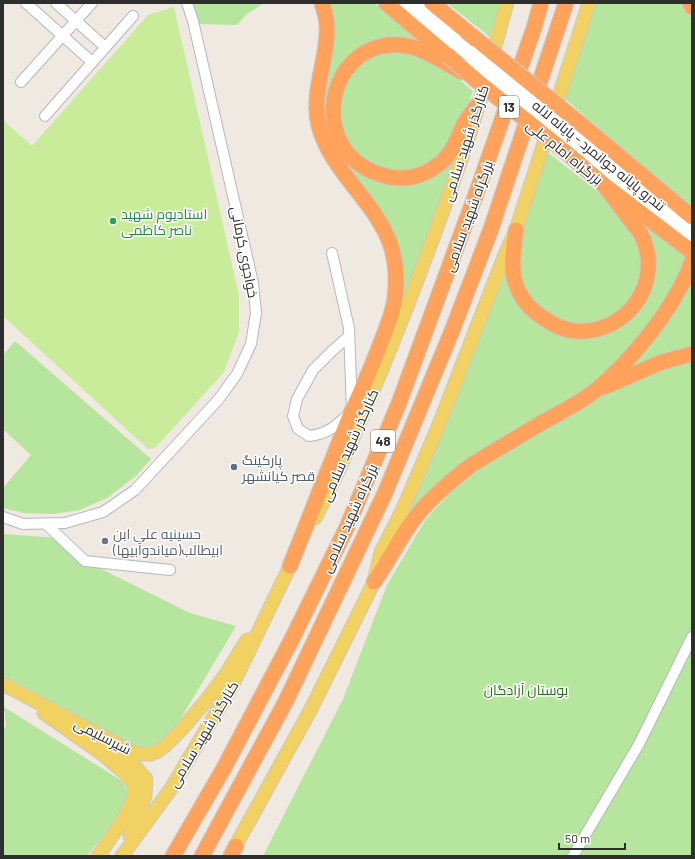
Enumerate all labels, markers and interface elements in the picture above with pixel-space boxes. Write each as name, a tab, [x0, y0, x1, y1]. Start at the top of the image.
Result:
street label: کنارگذر شهید سلامی	[438, 83, 492, 203]
road number: 13	[499, 96, 519, 118]
street label: تندرو پایانه جوانمرد - پایانه لاله	[528, 96, 669, 216]
street label: بزرگراه امام علی	[522, 116, 607, 190]
street label: بزرگراه شهید سلامی	[440, 158, 496, 274]
place label: استادیوم شهید ناصر کاظمی	[121, 205, 207, 238]
street label: خواجوی کرمانی	[228, 205, 262, 299]
marker: استادیوم شهید ناصر کاظمی	[108, 216, 118, 226]
street label: کنارگذر شهید سلامی	[316, 386, 382, 504]
road number: 48	[371, 430, 395, 452]
place label: پارکینگ قصر کیانشهر	[241, 451, 315, 484]
street label: بزرگراه شهید سلامی	[317, 461, 381, 575]
marker: پارکینگ قصر کیانشهر	[229, 462, 239, 472]
place label: حسینیه علی ابن ابیطالب(میاندوآبیها)	[112, 525, 223, 558]
marker: حسینیه علی ابن ابیطالب(میاندوآبیها)	[100, 536, 110, 546]
street label: کنارگذر شهید سلامی	[164, 677, 242, 791]
park label: بوستان آزادگان	[484, 681, 568, 698]
street label: شیرسلیمی	[72, 714, 134, 758]
scale bar	[559, 825, 625, 851]
text: 50 m	[565, 831, 590, 845]

